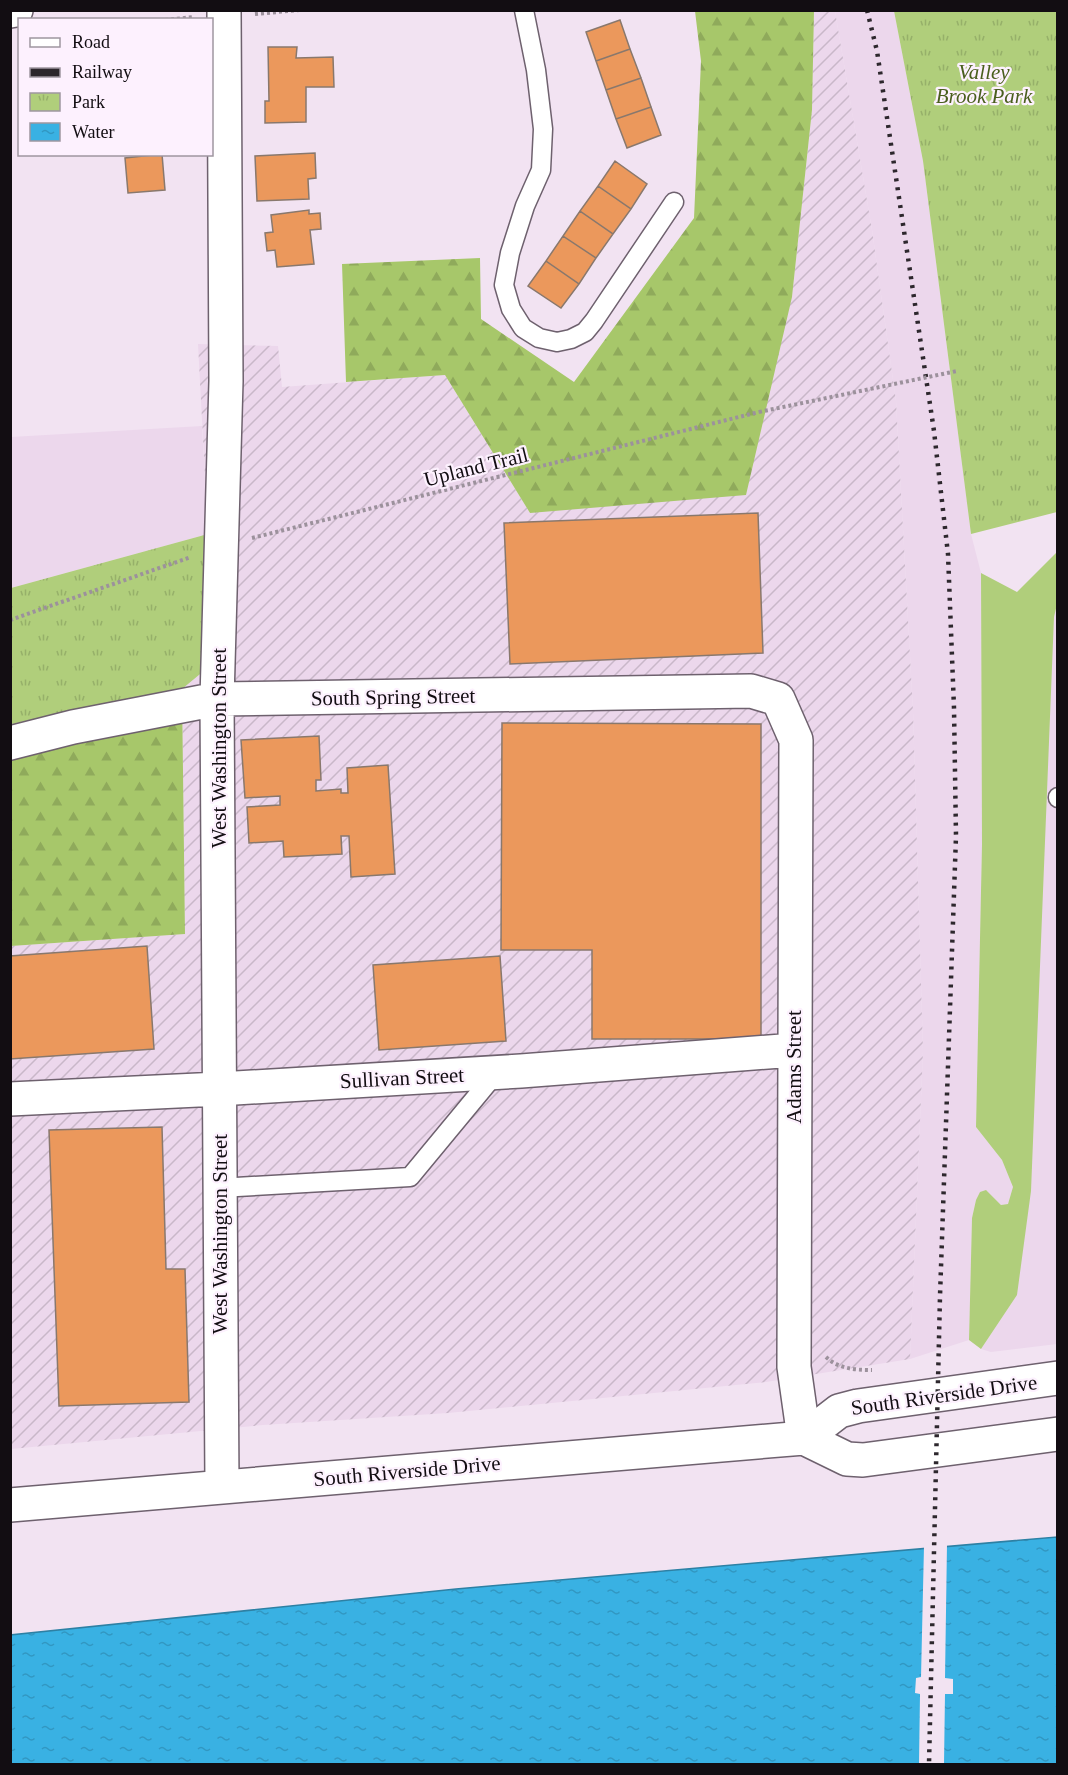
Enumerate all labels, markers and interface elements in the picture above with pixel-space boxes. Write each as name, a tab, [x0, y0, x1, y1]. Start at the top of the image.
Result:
legend	[18, 18, 213, 156]
text: Road	[72, 32, 110, 52]
park label: Valley Brook Park	[936, 60, 1033, 108]
text: Railway	[72, 62, 132, 82]
text: Park	[72, 92, 105, 112]
text: Water	[72, 122, 115, 142]
street label: Upland Trail	[421, 442, 531, 492]
street label: West Washington Street	[207, 648, 231, 848]
street label: South Spring Street	[311, 684, 476, 710]
street label: Adams Street	[782, 1010, 806, 1124]
street label: Sullivan Street	[339, 1063, 465, 1093]
street label: West Washington Street	[208, 1134, 232, 1334]
street label: South Riverside Drive	[849, 1370, 1039, 1420]
street label: South Riverside Drive	[312, 1451, 502, 1491]

